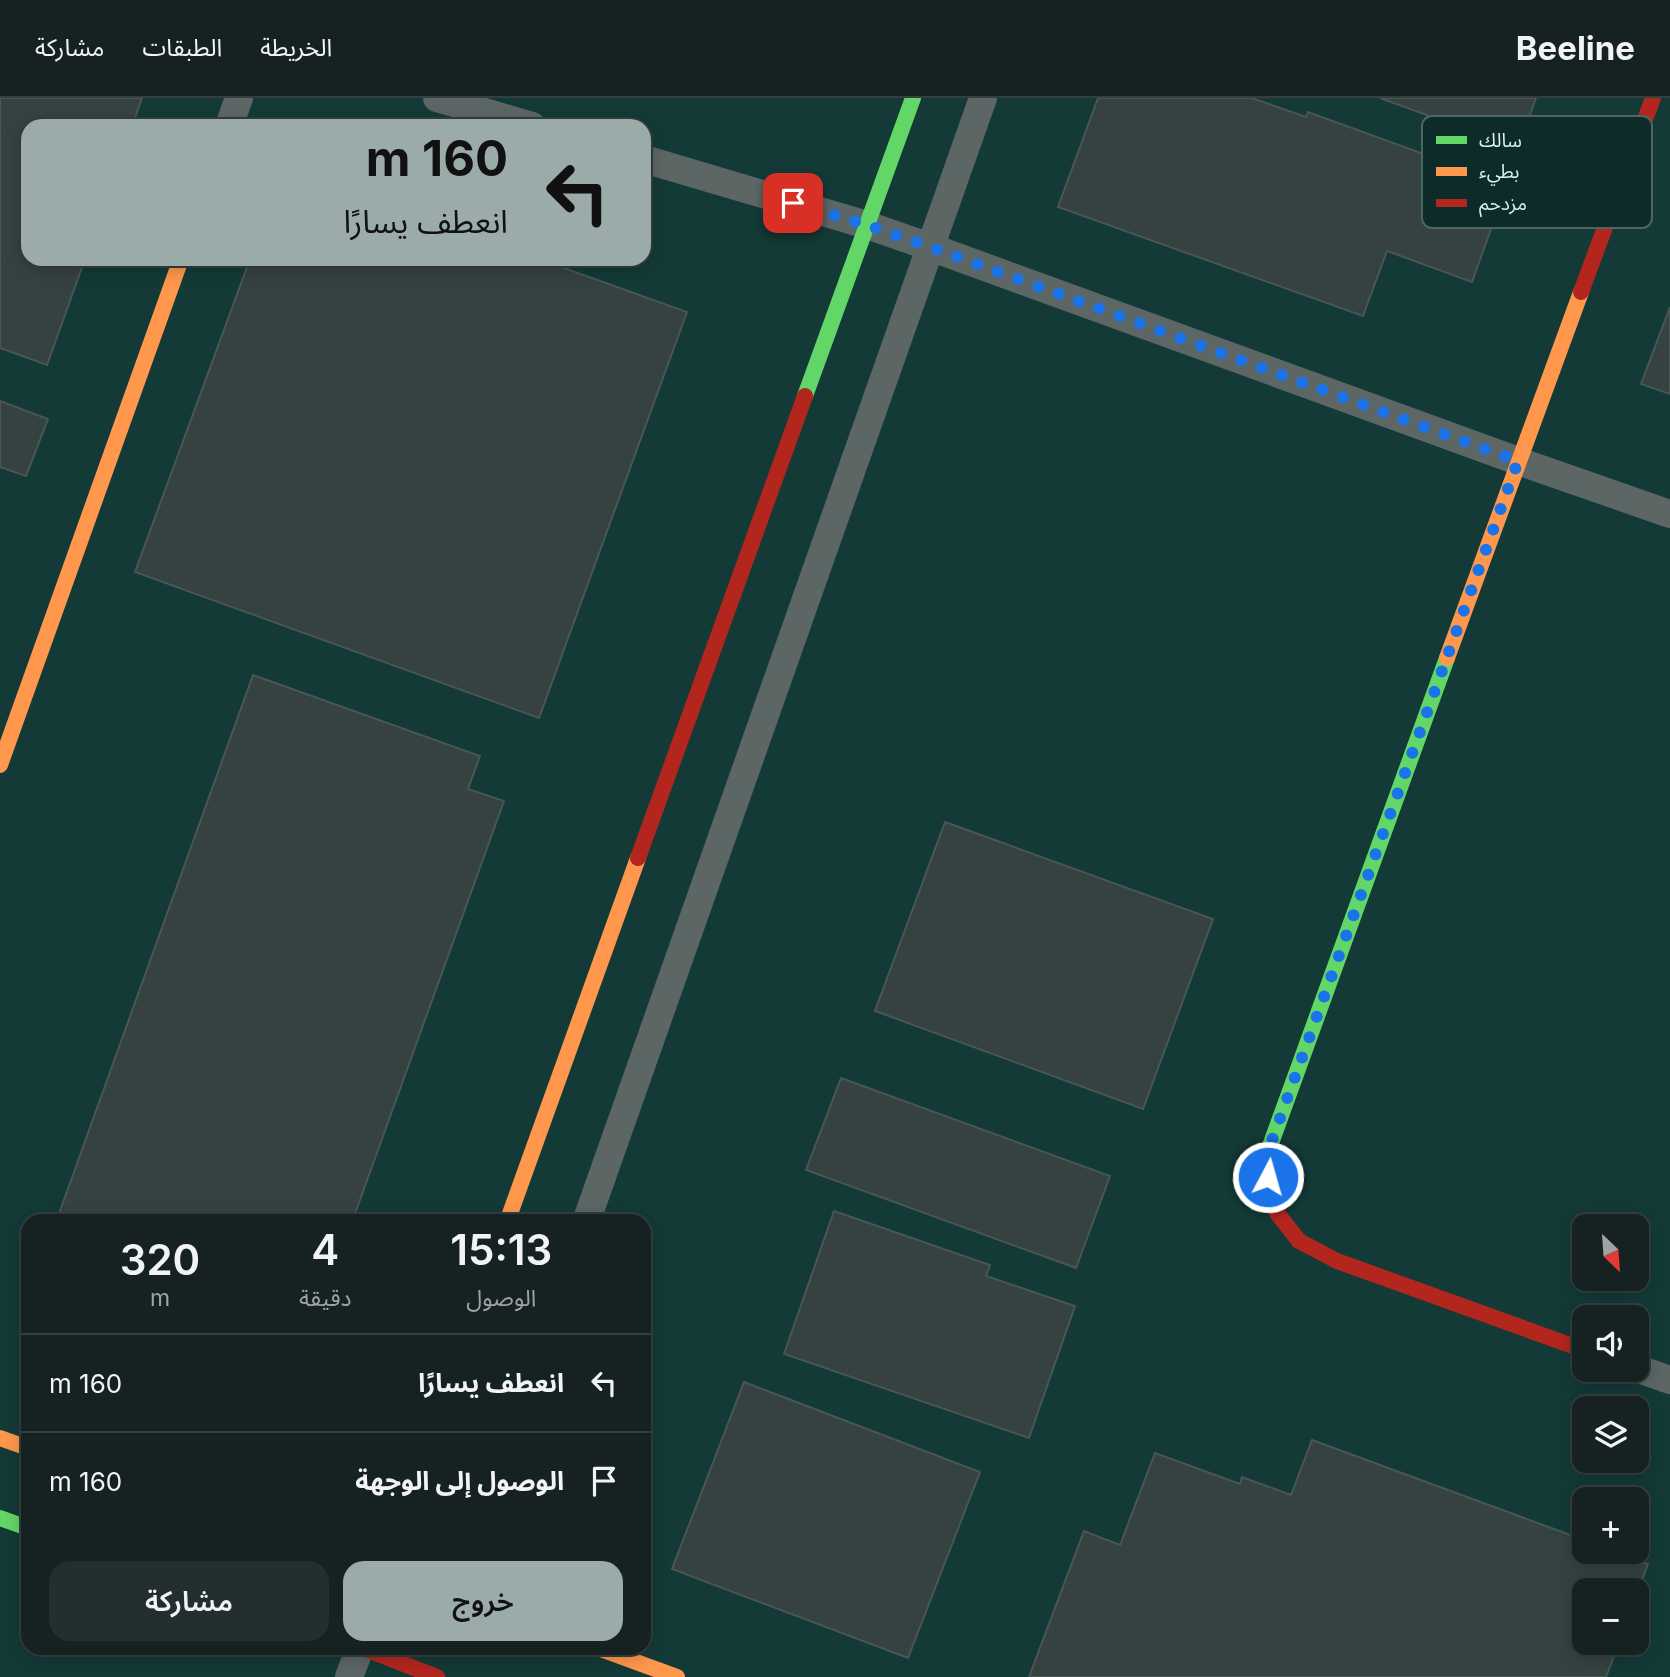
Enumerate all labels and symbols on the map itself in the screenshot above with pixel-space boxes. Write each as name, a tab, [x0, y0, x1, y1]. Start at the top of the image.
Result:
legend	[1422, 116, 1652, 228]
text: سالك	[1479, 129, 1522, 152]
text: بطيء	[1479, 160, 1519, 186]
pin	[763, 173, 823, 233]
text: مزدحم	[1479, 192, 1527, 218]
position arrow	[1231, 1140, 1305, 1214]
north arrow	[1572, 1214, 1648, 1292]

